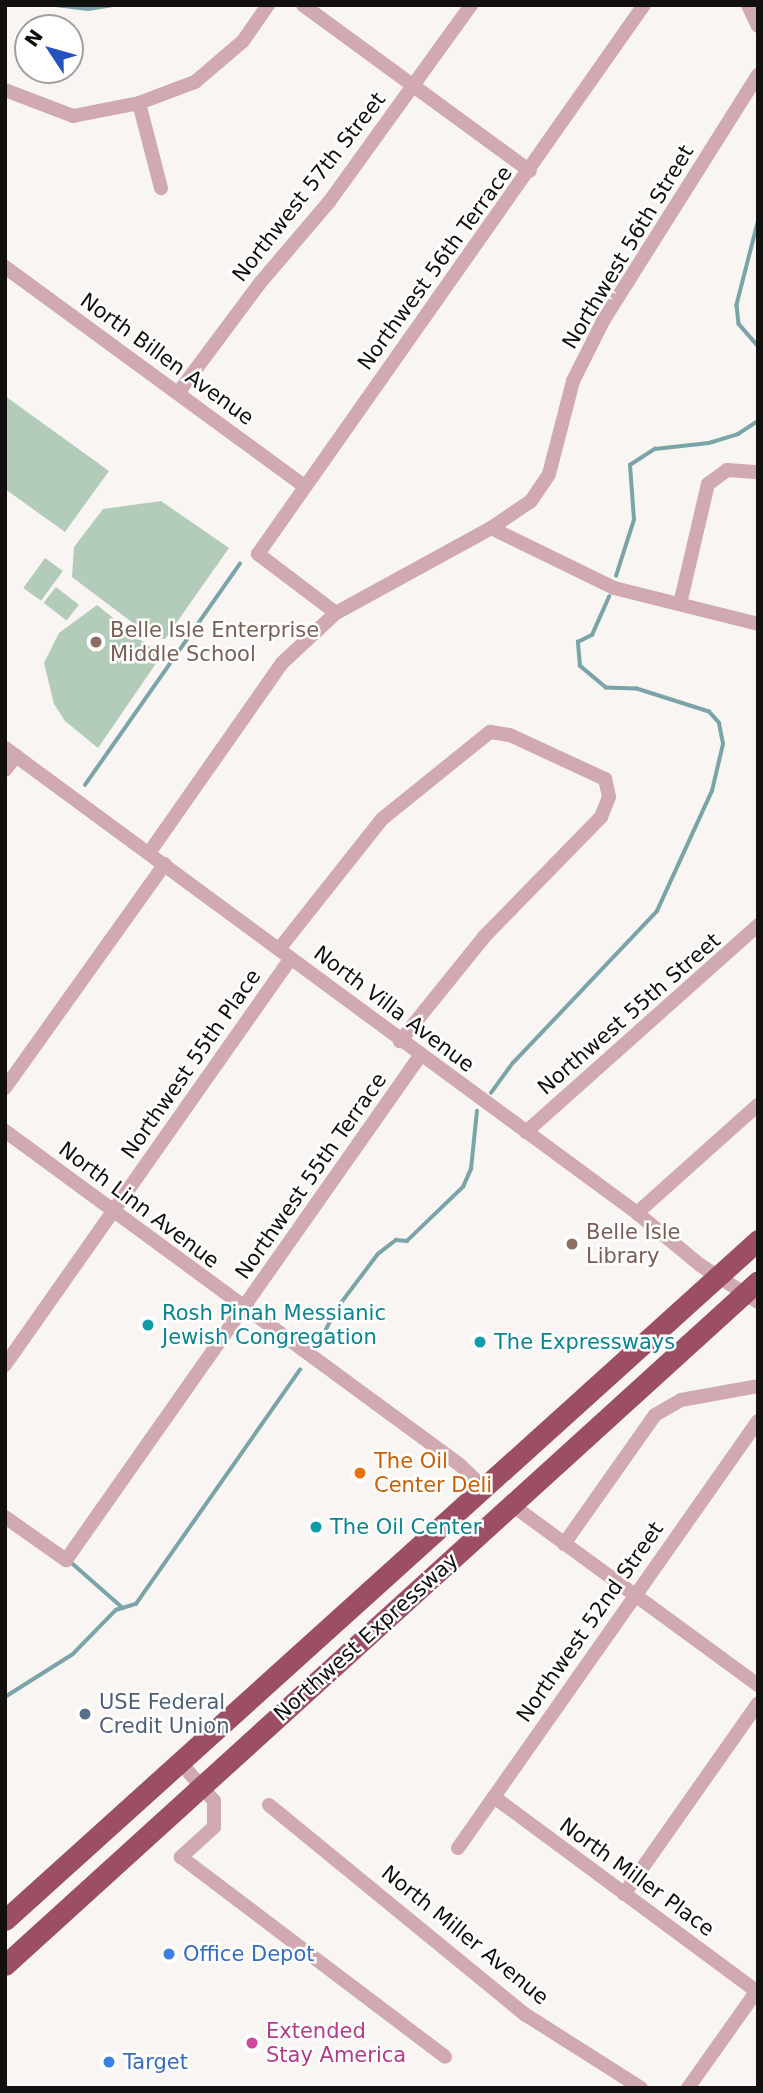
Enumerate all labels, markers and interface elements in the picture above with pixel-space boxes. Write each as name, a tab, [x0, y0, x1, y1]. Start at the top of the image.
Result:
north arrow	[14, 14, 84, 84]
text: N	[20, 25, 47, 51]
street label: Northwest 57th Street	[227, 87, 391, 287]
street label: Northwest 56th Street	[557, 140, 699, 354]
street label: Northwest 56th Terrace	[352, 161, 518, 375]
street label: North Billen Avenue	[75, 288, 259, 430]
place label: Belle Isle Enterprise Middle School	[110, 617, 319, 667]
marker: Belle Isle Enterprise Middle School	[88, 634, 104, 650]
street label: Northwest 55th Street	[533, 928, 725, 1100]
street label: North Villa Avenue	[309, 940, 479, 1078]
street label: Northwest 55th Place	[116, 964, 266, 1164]
street label: Northwest 55th Terrace	[230, 1068, 392, 1284]
street label: North Linn Avenue	[54, 1136, 224, 1274]
place label: Belle Isle Library	[586, 1219, 680, 1269]
marker: Belle Isle Library	[564, 1236, 580, 1252]
place label: Rosh Pinah Messianic Jewish Congregation	[162, 1300, 386, 1350]
marker: Rosh Pinah Messianic Jewish Congregation	[140, 1317, 156, 1333]
place label: The Expressways	[494, 1329, 675, 1355]
marker: The Expressways	[472, 1334, 488, 1350]
place label: The Oil Center Deli	[374, 1448, 492, 1498]
marker: The Oil Center Deli	[352, 1465, 368, 1481]
place label: The Oil Center	[330, 1514, 481, 1540]
street label: Northwest 52nd Street	[511, 1517, 669, 1727]
marker: The Oil Center	[308, 1519, 324, 1535]
street label: Northwest Expressway	[269, 1548, 463, 1726]
place label: USE Federal Credit Union	[99, 1689, 230, 1739]
marker: USE Federal Credit Union	[77, 1706, 93, 1722]
street label: North Miller Place	[555, 1812, 719, 1942]
street label: North Miller Avenue	[377, 1860, 553, 2010]
place label: Office Depot	[183, 1941, 314, 1967]
marker: Office Depot	[161, 1946, 177, 1962]
place label: Extended Stay America	[266, 2018, 406, 2068]
marker: Extended Stay America	[244, 2035, 260, 2051]
place label: Target	[123, 2049, 188, 2075]
marker: Target	[101, 2054, 117, 2070]

